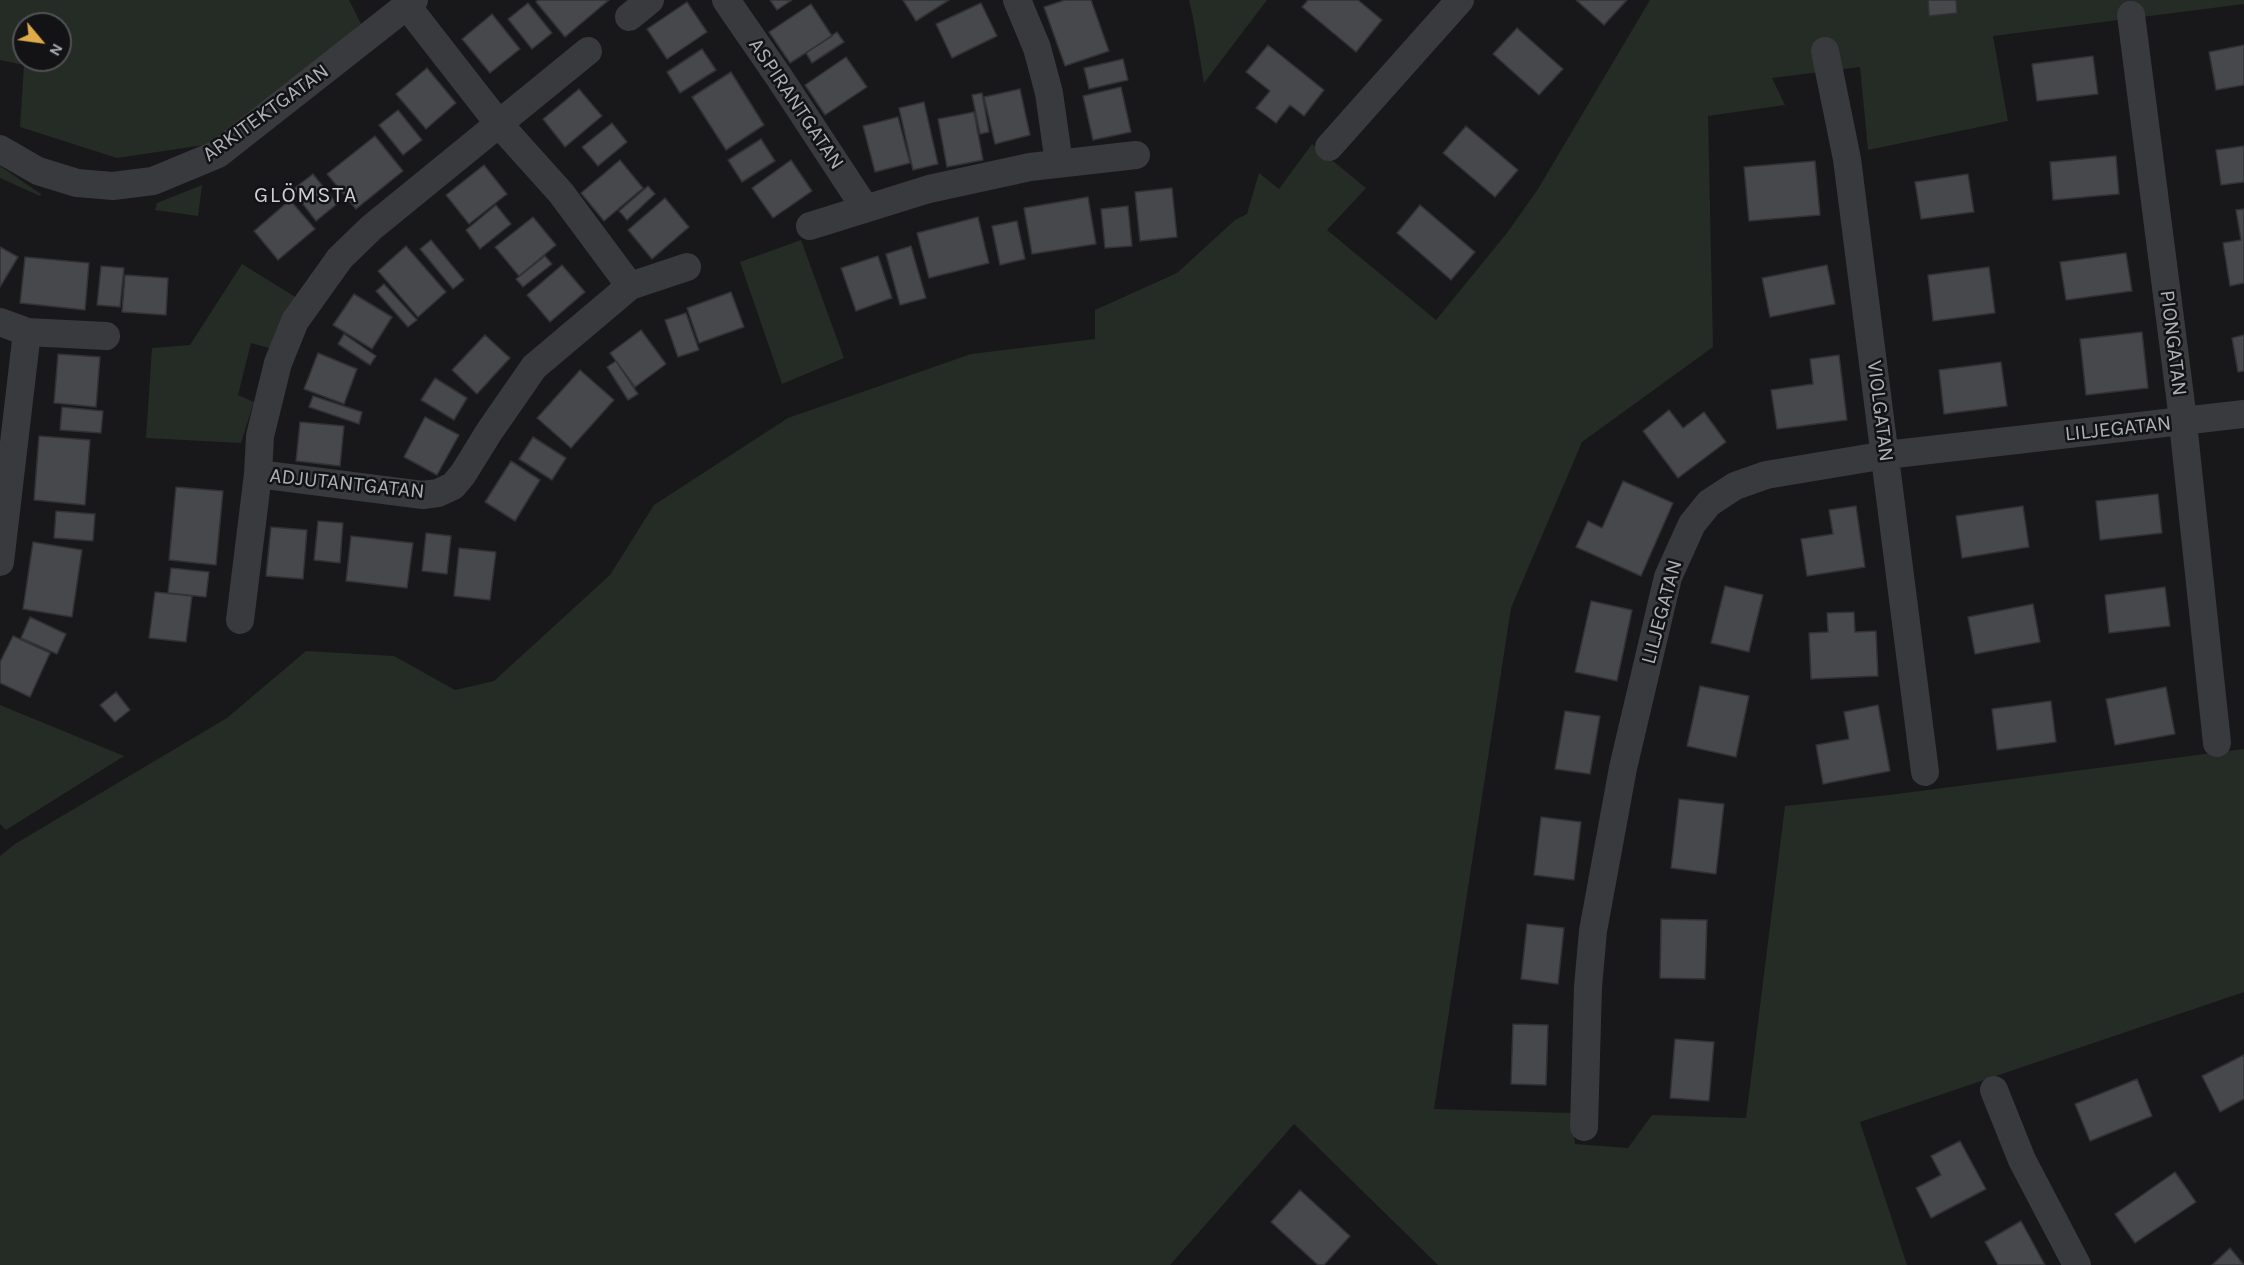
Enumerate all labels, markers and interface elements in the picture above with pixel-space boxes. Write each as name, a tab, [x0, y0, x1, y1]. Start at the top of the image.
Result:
north arrow	[12, 12, 72, 72]
street label: ASPIRANTGATAN	[743, 34, 849, 174]
text: N	[45, 40, 68, 60]
street label: ARKITEKTGATAN	[198, 59, 334, 167]
district label: GLÖMSTA	[254, 183, 358, 209]
street label: PIONGATAN	[2154, 289, 2192, 397]
street label: VIOLGATAN	[1861, 359, 1899, 463]
street label: LILJEGATAN	[2064, 411, 2172, 447]
street label: ADJUTANTGATAN	[268, 463, 426, 505]
street label: LILJEGATAN	[1636, 557, 1688, 667]

